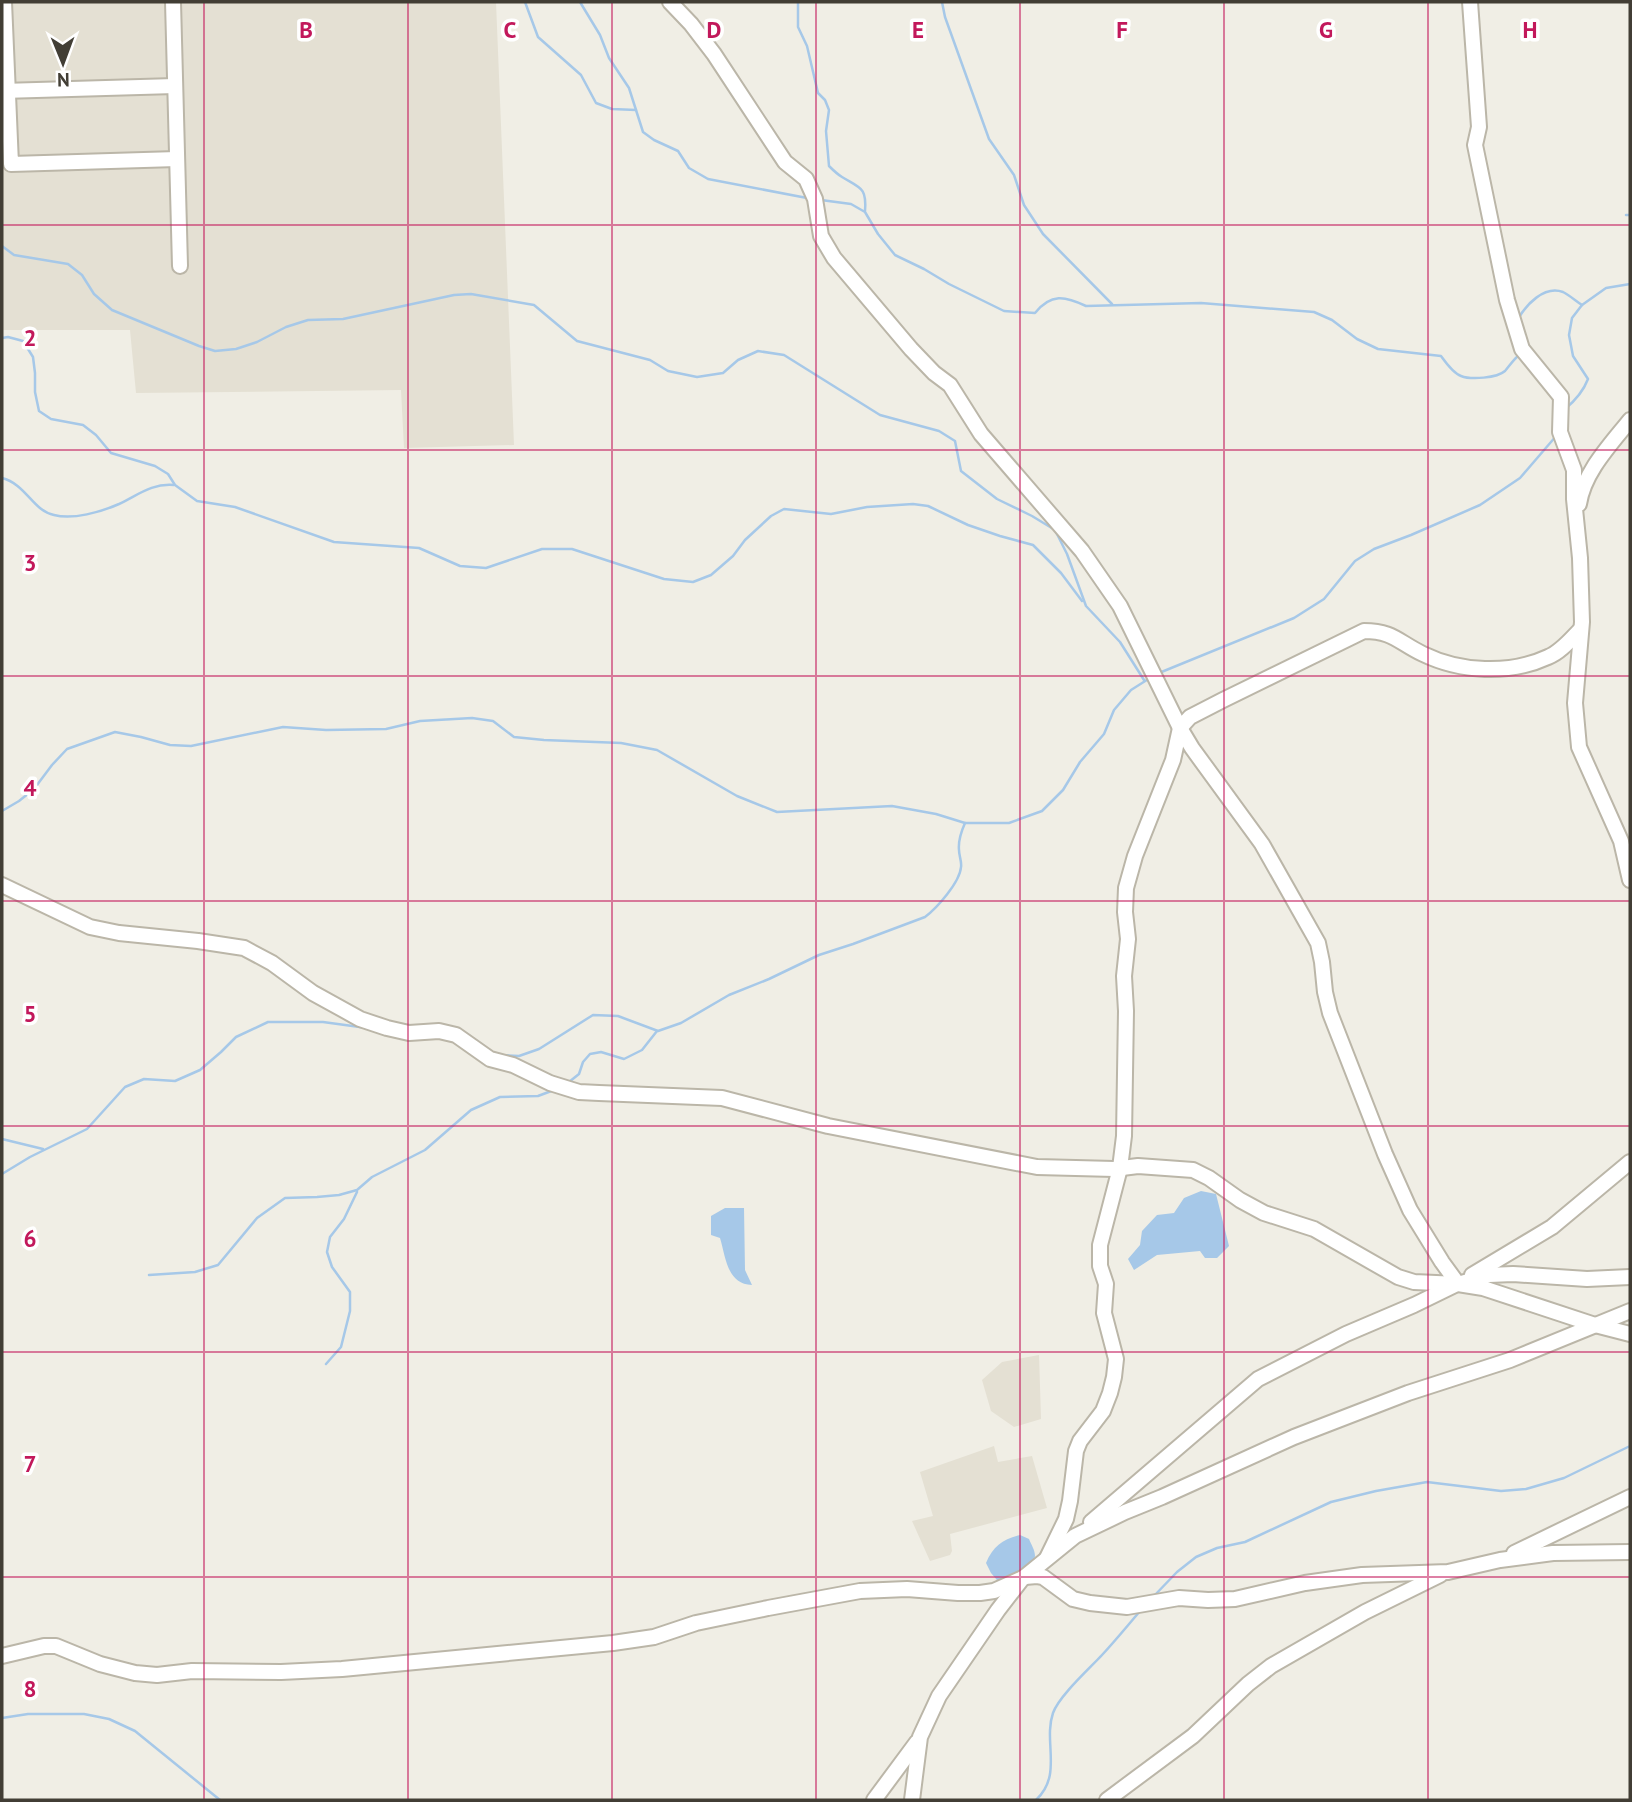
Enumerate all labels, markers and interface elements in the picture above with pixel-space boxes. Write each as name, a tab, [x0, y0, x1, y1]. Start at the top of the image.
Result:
text: B	[299, 15, 313, 44]
text: C	[504, 15, 517, 44]
text: D	[707, 15, 721, 44]
text: E	[912, 15, 924, 44]
text: F	[1116, 15, 1128, 44]
text: G	[1319, 15, 1333, 44]
text: H	[1523, 15, 1537, 44]
north arrow	[28, 28, 98, 98]
text: N	[57, 68, 70, 92]
text: 2	[23, 323, 37, 352]
text: 3	[23, 548, 37, 577]
text: 4	[23, 773, 37, 802]
text: 5	[23, 999, 37, 1028]
text: 6	[23, 1224, 37, 1253]
text: 7	[23, 1449, 37, 1478]
text: 8	[23, 1674, 37, 1703]

